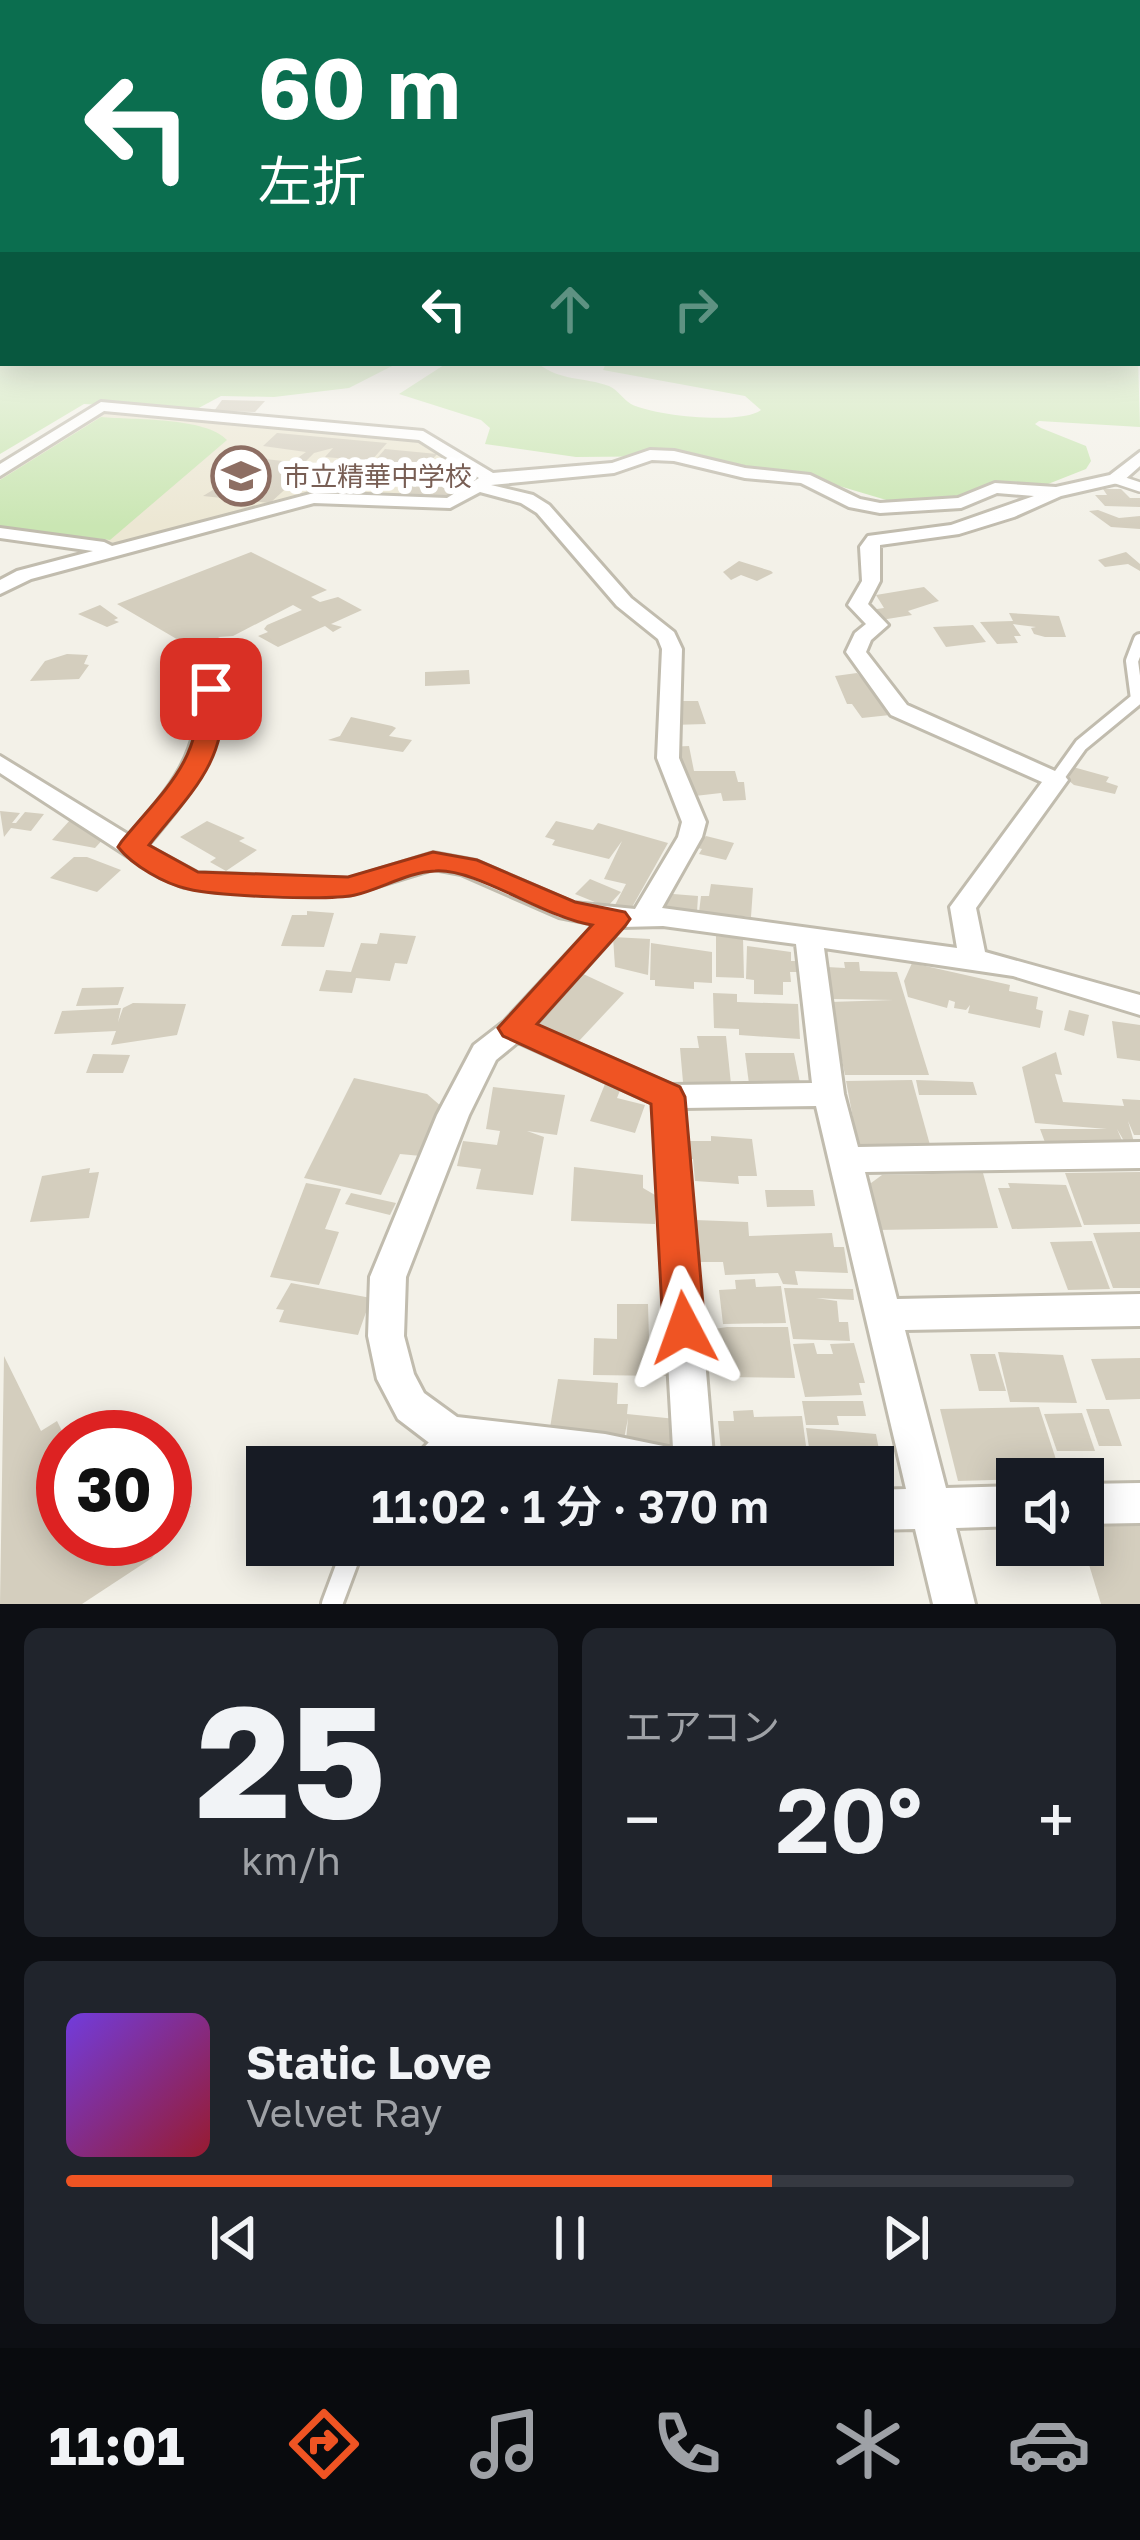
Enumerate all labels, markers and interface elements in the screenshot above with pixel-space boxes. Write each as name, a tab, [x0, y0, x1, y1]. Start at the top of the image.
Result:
text: 60 m	[258, 37, 460, 137]
icon: left	[60, 48, 216, 204]
text: 左折	[258, 148, 366, 213]
icon: left	[411, 276, 477, 342]
icon: ahead	[537, 276, 603, 342]
icon: right	[663, 276, 729, 342]
school or university icon: 市立精華中学校	[210, 445, 272, 507]
place label: 市立精華中学校	[283, 460, 472, 492]
pin	[160, 638, 262, 740]
icon: arrive	[178, 656, 244, 722]
position arrow	[621, 1265, 747, 1391]
speed limit sign: 30	[36, 1410, 192, 1566]
map controls	[996, 1458, 1104, 1566]
button: sound	[996, 1458, 1104, 1566]
text: 11:02 · 1 分 · 370 m	[371, 1479, 769, 1533]
text: 25	[196, 1665, 386, 1852]
text: エアコン	[624, 1703, 780, 1750]
text: 20°	[776, 1765, 922, 1873]
text: −	[624, 1779, 660, 1859]
text: +	[1038, 1779, 1074, 1859]
text: km/h	[241, 1837, 341, 1884]
text: Static Love	[246, 2035, 492, 2089]
text: Velvet Ray	[246, 2089, 442, 2136]
icon: previous	[201, 2205, 267, 2271]
icon: pause	[537, 2205, 603, 2271]
icon: next	[873, 2205, 939, 2271]
icon: directions	[282, 2402, 366, 2486]
icon: music	[463, 2402, 547, 2486]
icon: phone	[645, 2402, 729, 2486]
icon: climate	[826, 2402, 910, 2486]
icon: car	[1007, 2402, 1091, 2486]
text: 11:01	[49, 2412, 184, 2477]

